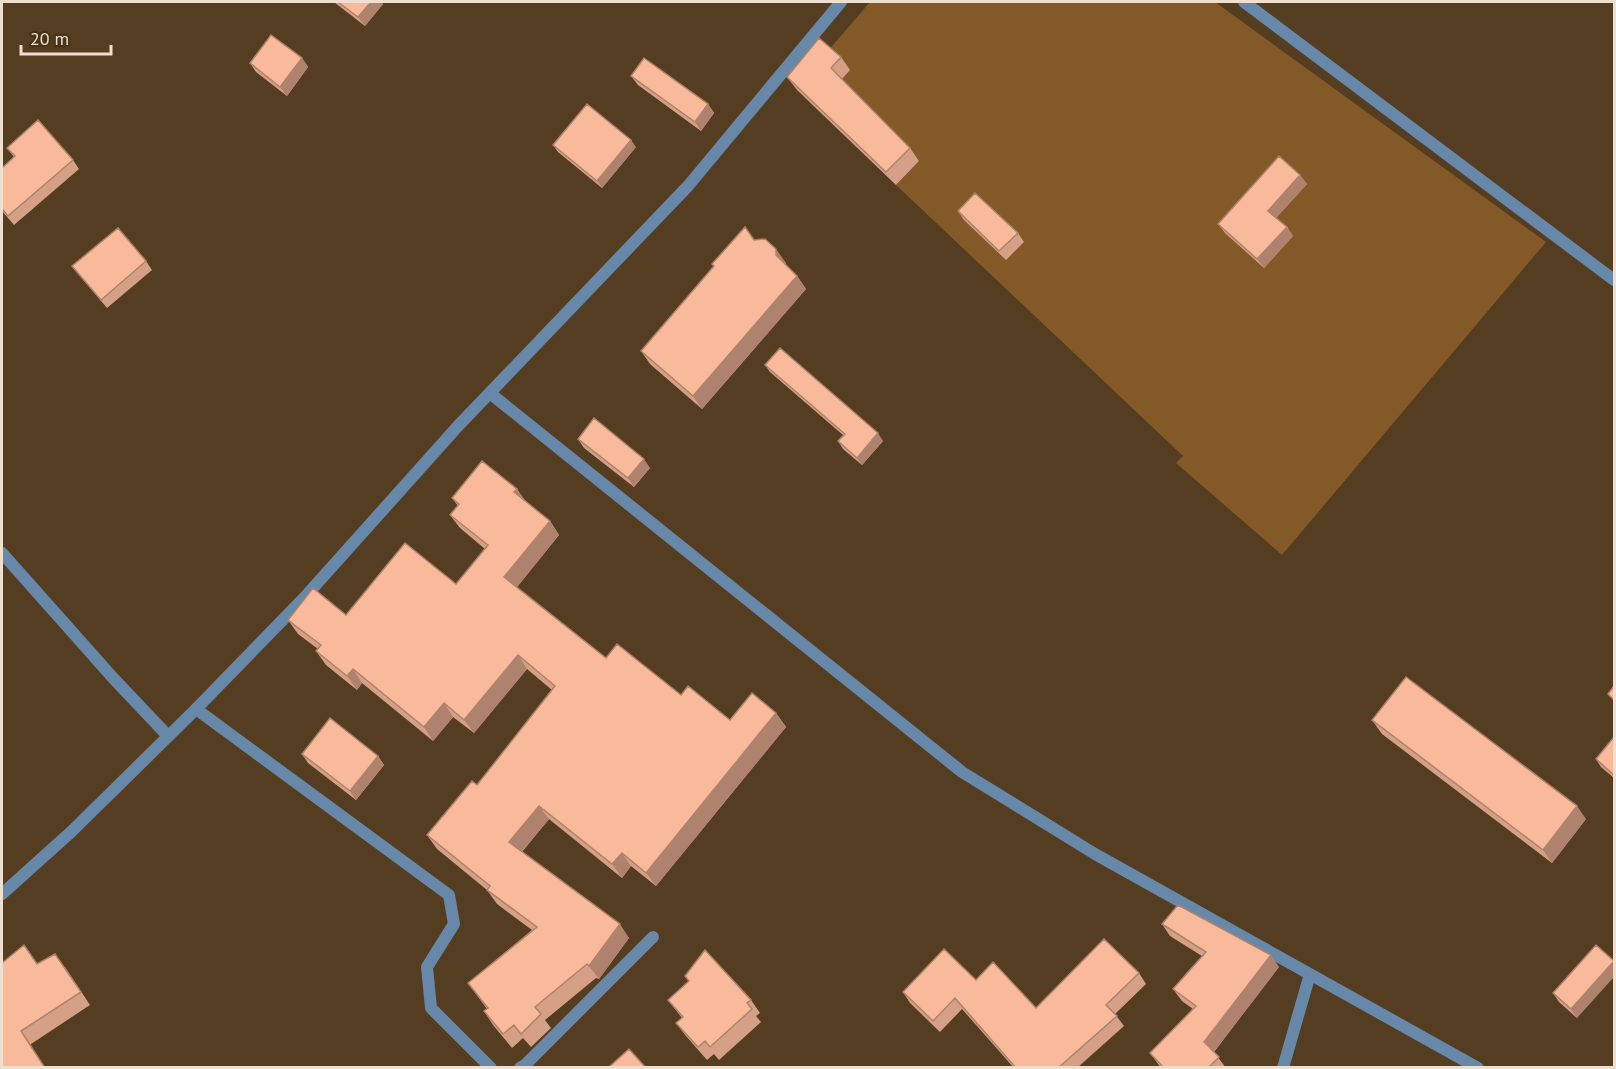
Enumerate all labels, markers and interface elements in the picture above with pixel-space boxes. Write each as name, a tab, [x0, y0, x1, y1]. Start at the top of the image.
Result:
scale bar	[21, 18, 111, 56]
text: 20 m	[30, 27, 69, 50]

